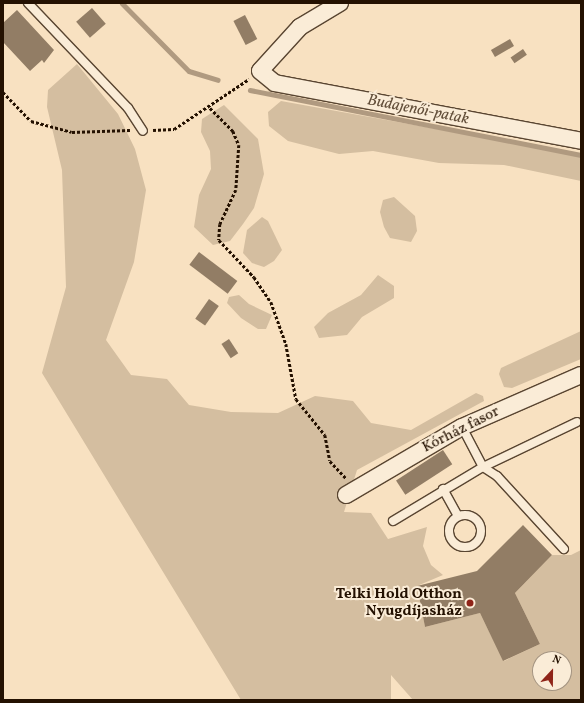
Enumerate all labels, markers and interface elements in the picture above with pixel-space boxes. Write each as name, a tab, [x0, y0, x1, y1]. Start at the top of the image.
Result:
water label: Budajenői-patak	[366, 91, 470, 129]
street label: Kórház fasor	[419, 403, 503, 457]
place label: Telki Hold Otthon Nyugdíjasház	[336, 585, 462, 620]
marker: Telki Hold Otthon Nyugdíjasház	[465, 598, 475, 608]
north arrow	[532, 651, 572, 691]
text: N	[550, 652, 563, 669]

